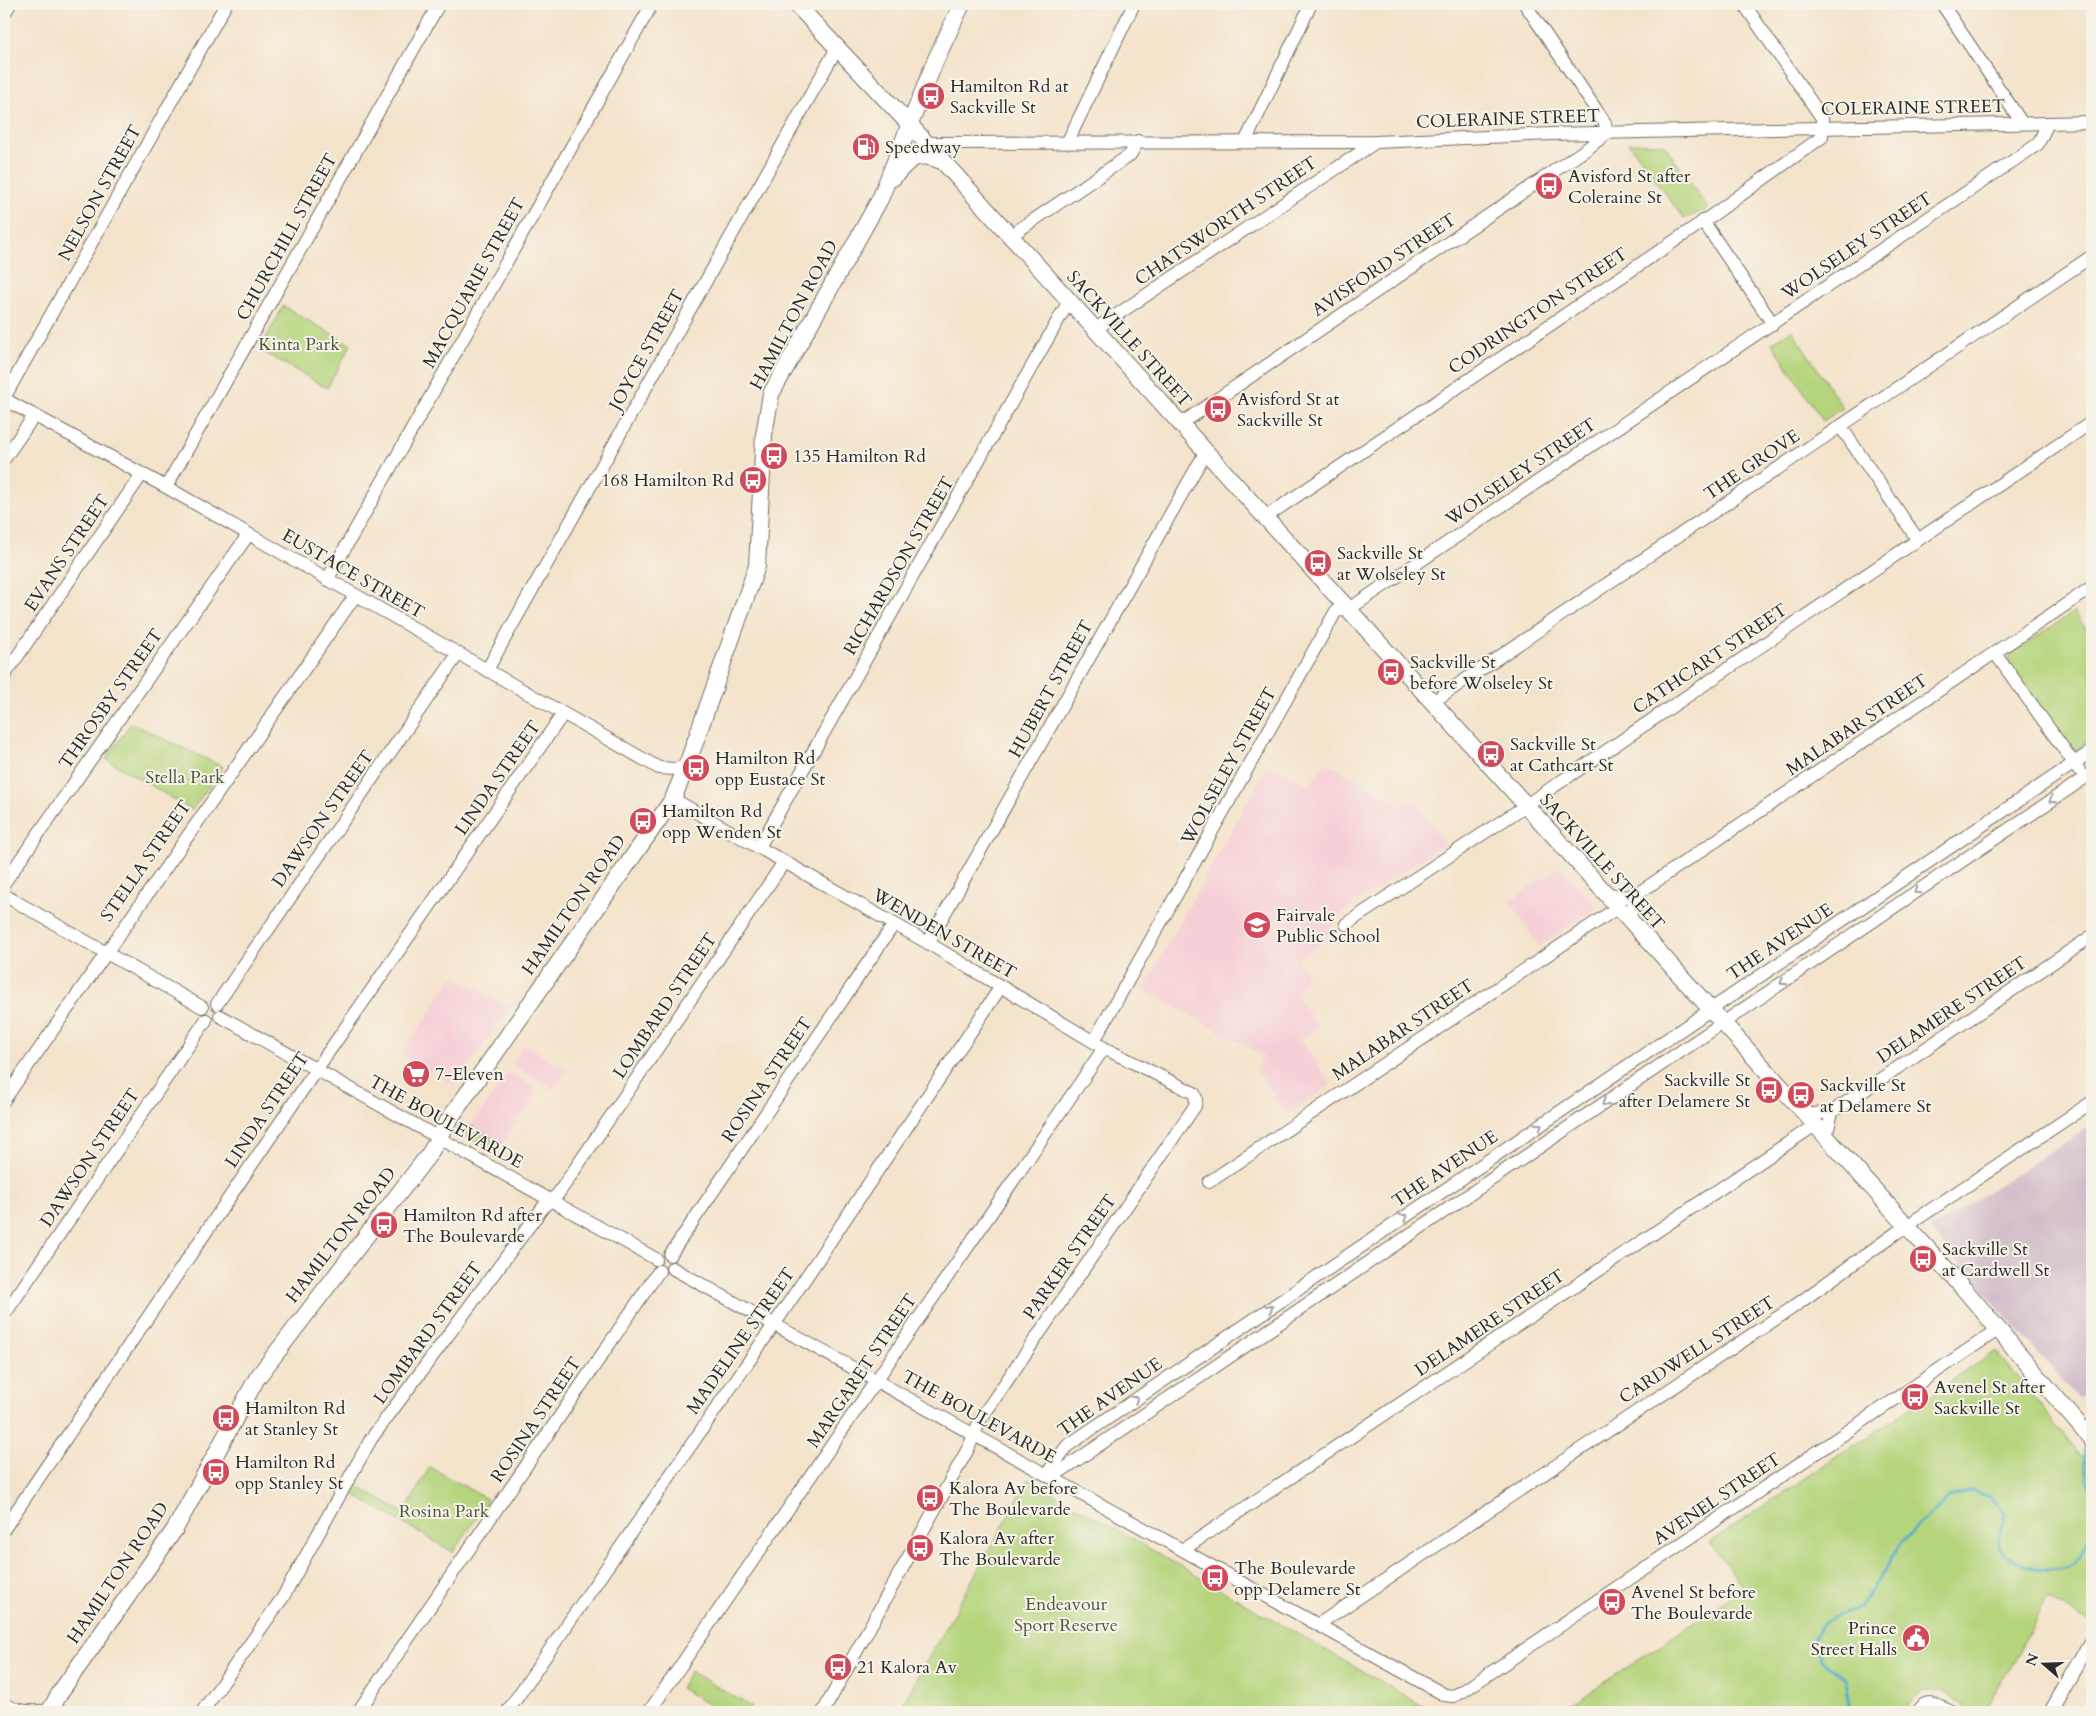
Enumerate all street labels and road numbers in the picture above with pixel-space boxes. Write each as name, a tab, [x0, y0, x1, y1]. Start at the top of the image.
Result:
street label: COLERAINE STREET	[1821, 94, 2005, 122]
street label: COLERAINE STREET	[1416, 103, 1600, 135]
street label: NELSON STREET	[52, 120, 148, 266]
street label: CHURCHILL STREET	[231, 149, 343, 325]
street label: CHATSWORTH STREET	[1130, 151, 1322, 291]
street label: WOLSELEY STREET	[1776, 186, 1937, 306]
street label: MACQUARIE STREET	[417, 193, 531, 373]
street label: AVISFORD STREET	[1307, 207, 1461, 323]
street label: HAMILTON ROAD	[744, 236, 844, 394]
street label: CODRINGTON STREET	[1443, 242, 1633, 380]
street label: SACKVILLE STREET	[1061, 265, 1197, 413]
street label: JOYCE STREET	[602, 285, 691, 418]
street label: WOLSELEY STREET	[1440, 412, 1601, 532]
street label: THE GROVE	[1699, 424, 1805, 506]
street label: RICHARDSON STREET	[838, 472, 960, 660]
street label: EVANS STREET	[18, 489, 116, 617]
street label: EUSTACE STREET	[277, 523, 429, 625]
street label: CATHCART STREET	[1628, 598, 1792, 720]
street label: HUBERT STREET	[1003, 616, 1099, 762]
street label: THROSBY STREET	[53, 624, 169, 774]
street label: MALABAR STREET	[1781, 668, 1933, 782]
street label: WOLSELEY STREET	[1175, 683, 1283, 850]
street label: LINDA STREET	[449, 716, 547, 840]
street label: DAWSON STREET	[266, 745, 380, 893]
street label: SACKVILLE STREET	[1534, 788, 1670, 936]
street label: STELLA STREET	[95, 795, 197, 927]
street label: HAMILTON ROAD	[516, 830, 632, 980]
street label: WENDEN STREET	[867, 882, 1021, 985]
street label: THE AVENUE	[1722, 897, 1838, 987]
street label: LOMBARD STREET	[607, 928, 723, 1084]
street label: DELAMERE STREET	[1872, 950, 2032, 1070]
street label: MALABAR STREET	[1327, 973, 1479, 1087]
street label: ROSINA STREET	[716, 1012, 818, 1148]
street label: LINDA STREET	[219, 1047, 315, 1173]
street label: THE BOULEVARDE	[364, 1069, 528, 1175]
street label: DAWSON STREET	[34, 1084, 146, 1232]
street label: THE AVENUE	[1387, 1124, 1503, 1214]
street label: HAMILTON ROAD	[280, 1162, 402, 1308]
street label: PARKER STREET	[1017, 1189, 1123, 1325]
street label: LOMBARD STREET	[368, 1257, 488, 1409]
street label: MADELINE STREET	[681, 1263, 801, 1419]
street label: DELAMERE STREET	[1410, 1263, 1570, 1383]
street label: MARGARET STREET	[801, 1289, 923, 1453]
street label: CARDWELL STREET	[1614, 1290, 1780, 1410]
street label: ROSINA STREET	[485, 1352, 587, 1488]
street label: THE AVENUE	[1053, 1352, 1167, 1442]
street label: THE BOULEVARDE	[897, 1364, 1061, 1470]
street label: AVENEL STREET	[1648, 1447, 1786, 1551]
street label: HAMILTON ROAD	[61, 1497, 175, 1649]

